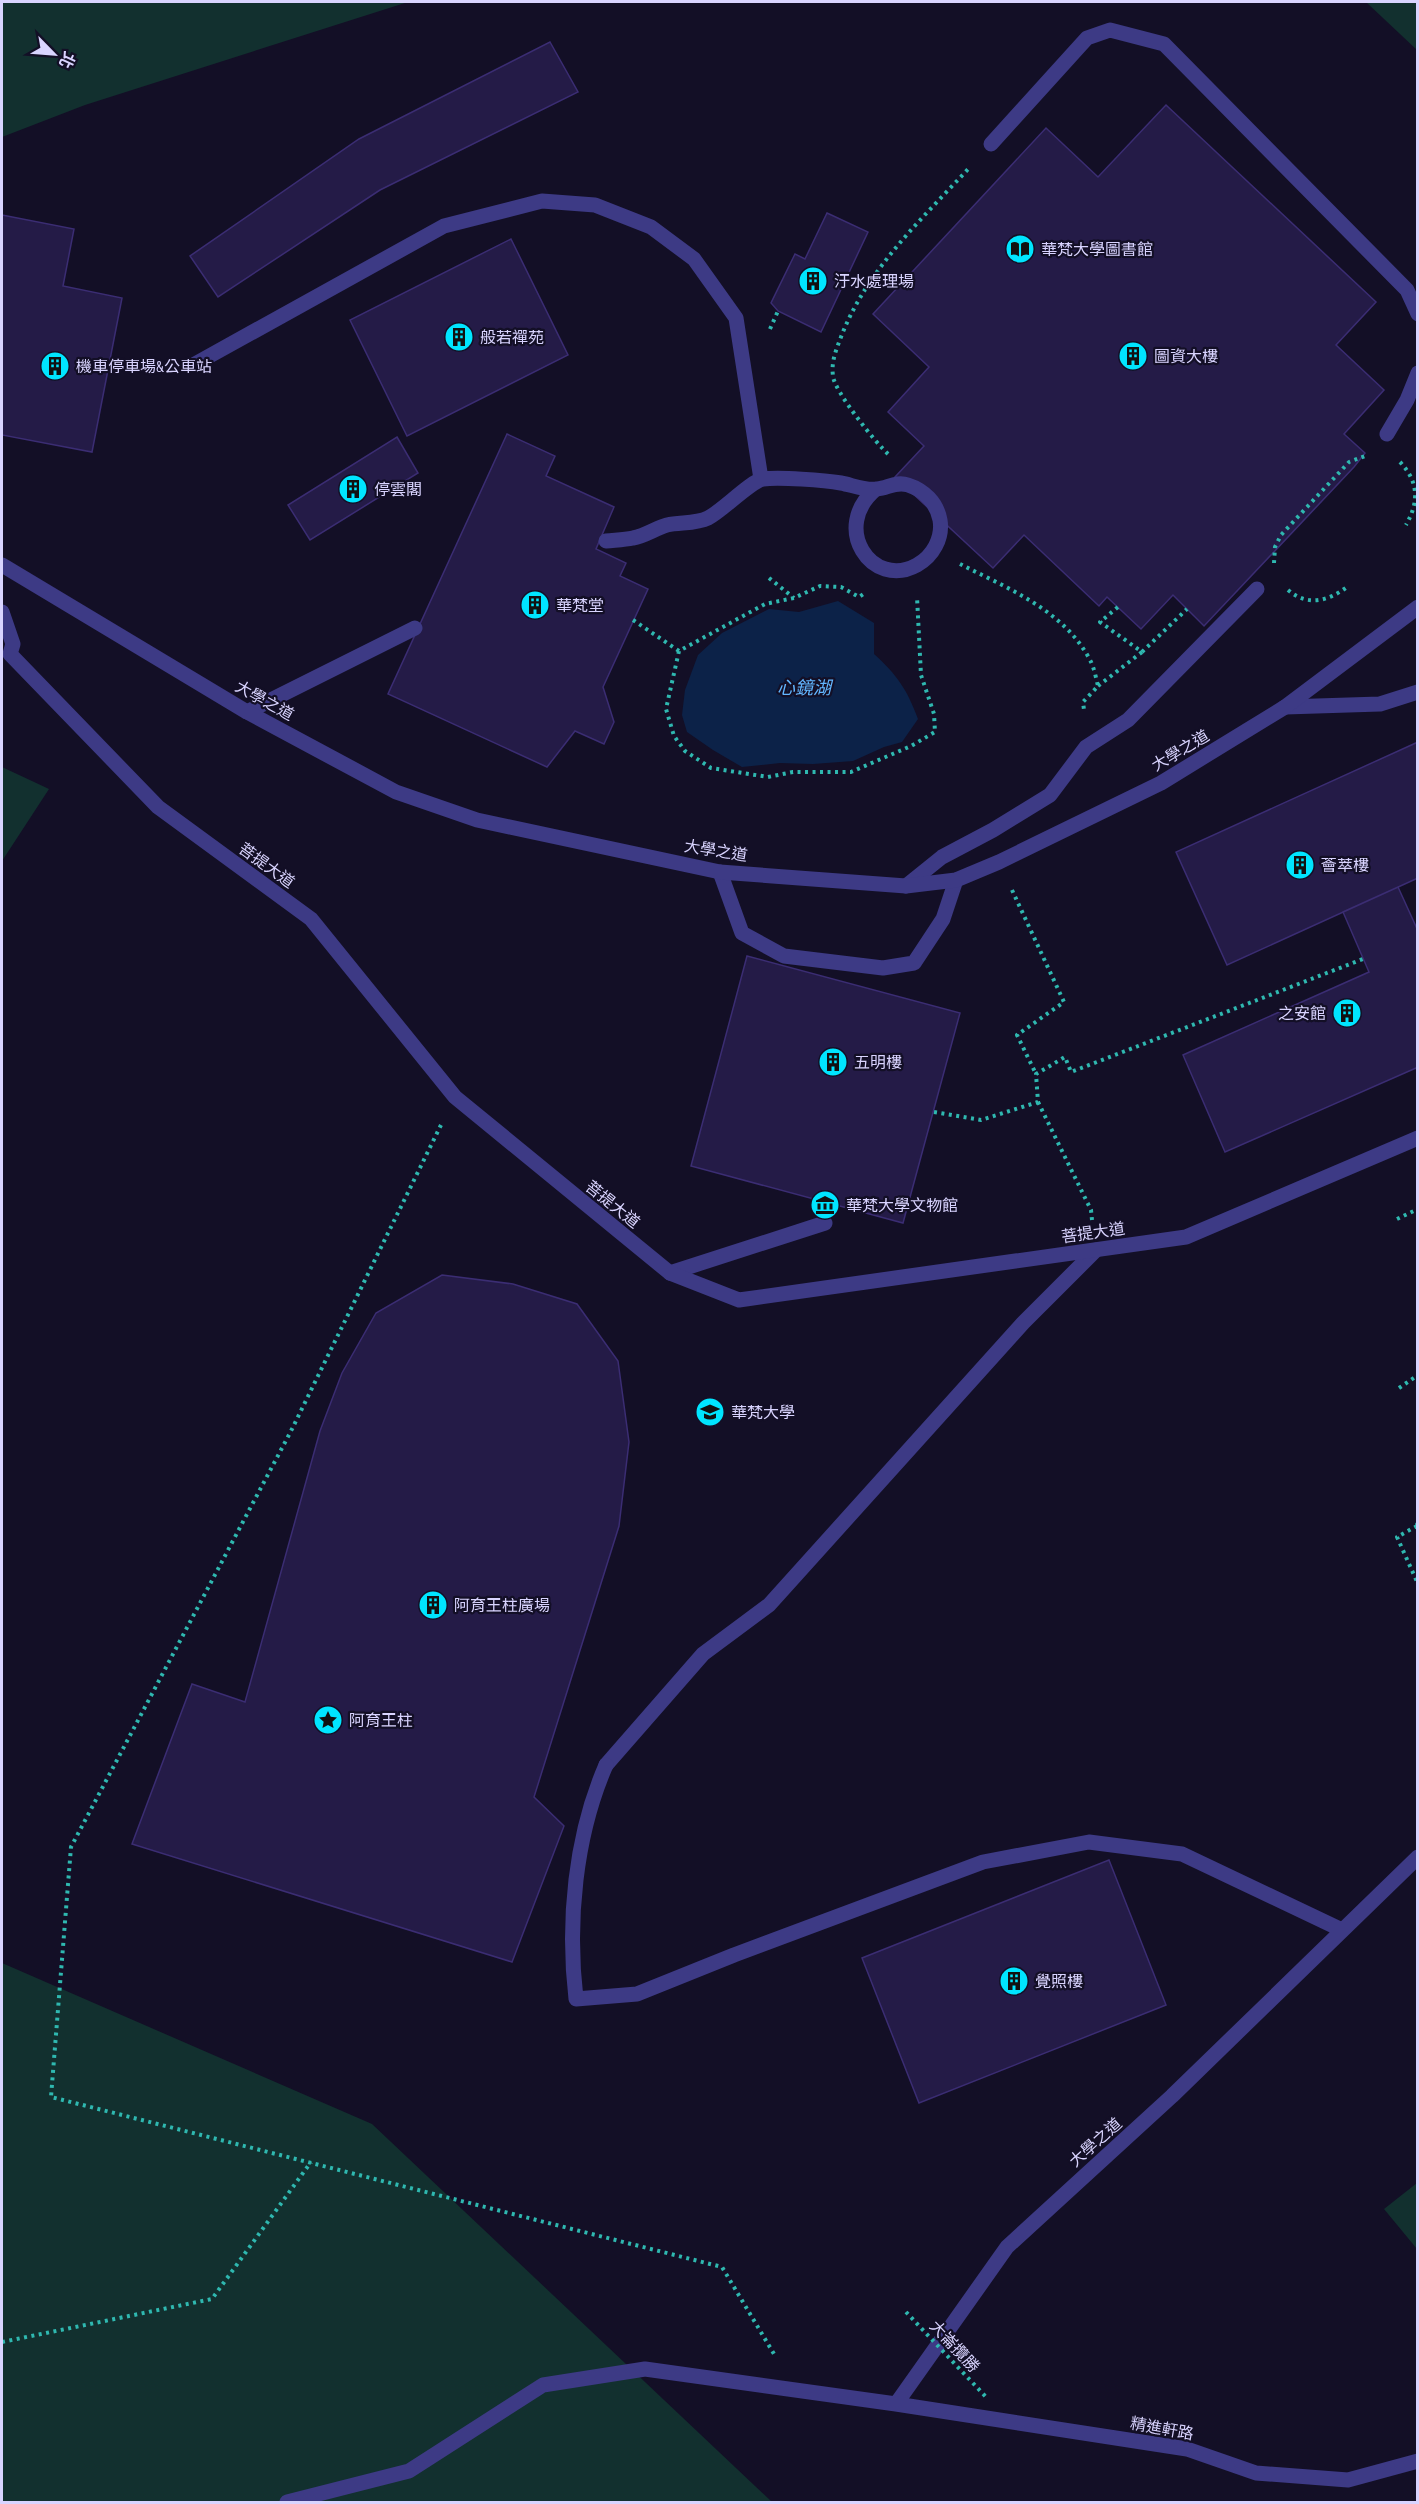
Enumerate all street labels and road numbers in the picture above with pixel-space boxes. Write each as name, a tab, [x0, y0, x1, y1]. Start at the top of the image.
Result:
street label: 大學之道	[232, 677, 297, 725]
street label: 大學之道	[1148, 727, 1213, 776]
street label: 大學之道	[683, 837, 749, 866]
street label: 菩提大道	[235, 840, 298, 893]
street label: 菩提大道	[581, 1178, 643, 1233]
street label: 菩提大道	[1060, 1220, 1126, 1247]
street label: 大學之道	[1066, 2115, 1126, 2172]
street label: 大崙攬勝	[925, 2317, 983, 2377]
street label: 精進軒路	[1129, 2415, 1195, 2444]

